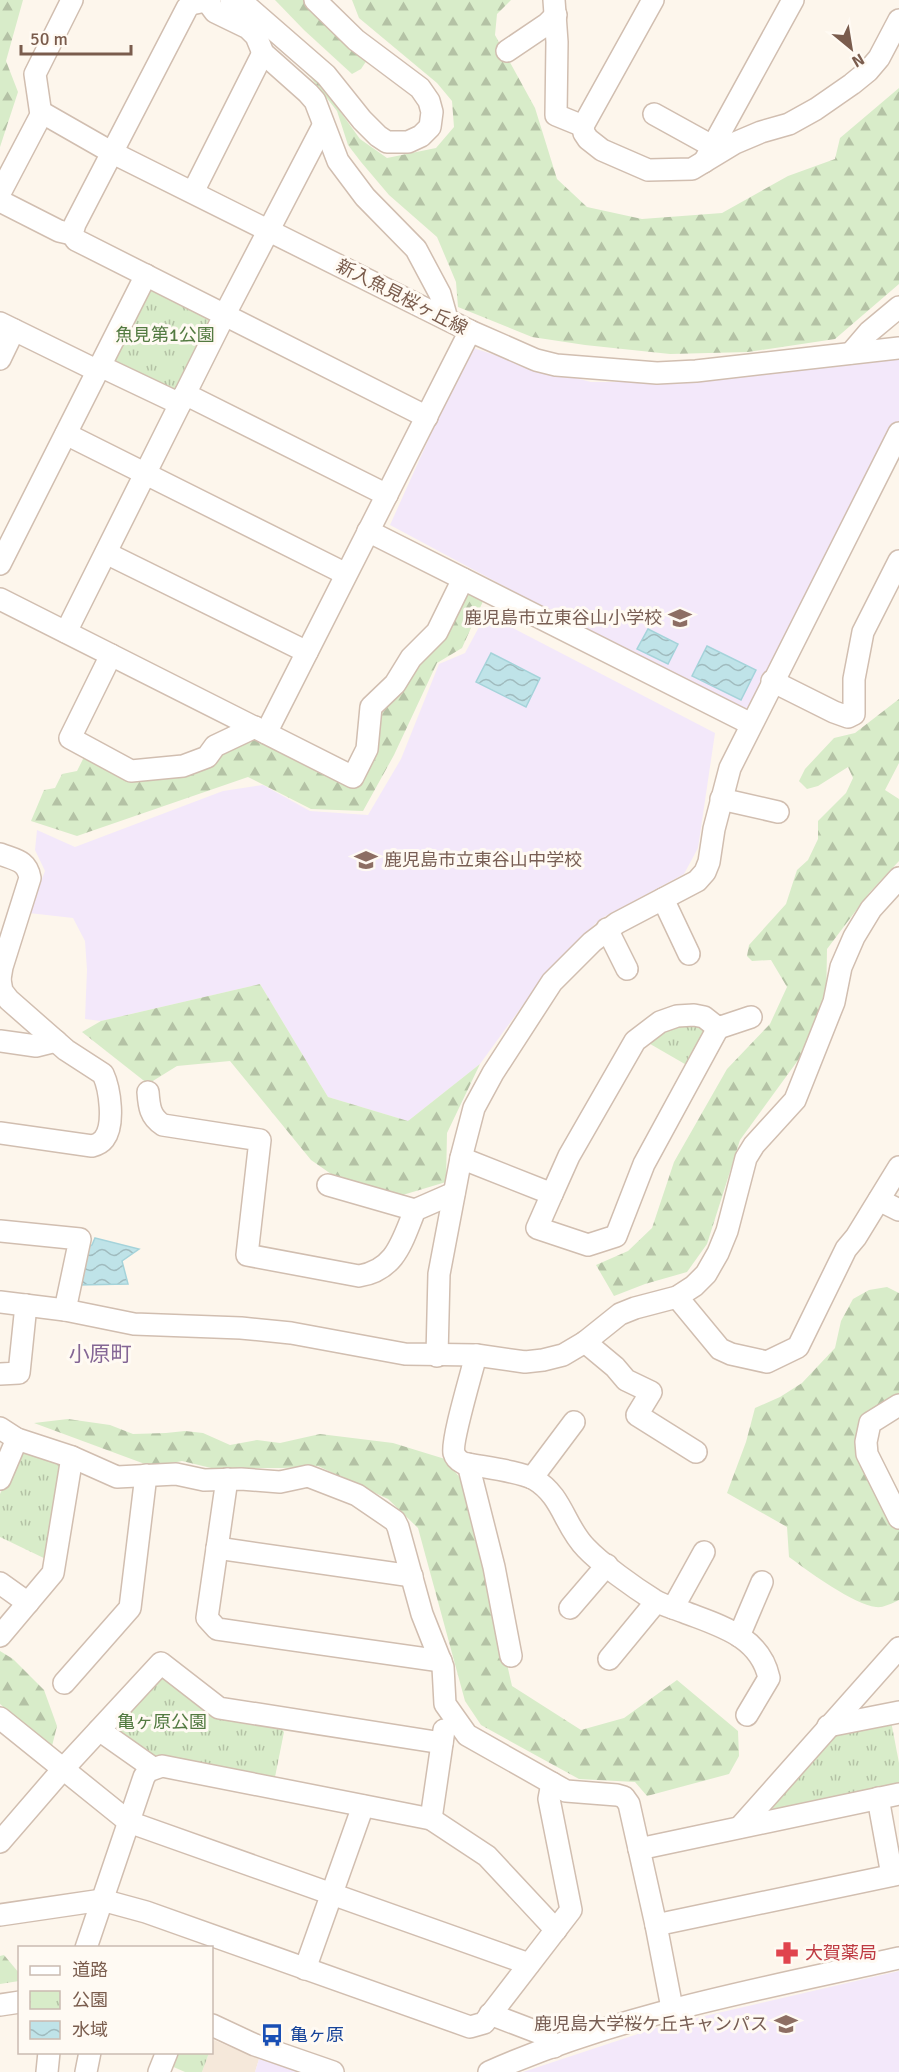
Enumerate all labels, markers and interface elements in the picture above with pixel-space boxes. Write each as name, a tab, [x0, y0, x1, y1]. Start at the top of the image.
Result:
scale bar	[21, 18, 130, 56]
north arrow	[821, 18, 881, 78]
text: 50 m	[30, 28, 68, 50]
text: N	[848, 49, 868, 72]
street label: 新入魚見桜ヶ丘線	[333, 255, 471, 339]
park label: 魚見第1公園	[115, 324, 215, 346]
school or university icon: 鹿児島市立東谷山小学校	[667, 605, 693, 631]
place label: 鹿児島市立東谷山小学校	[464, 607, 662, 629]
school or university icon: 鹿児島市立東谷山中学校	[353, 847, 379, 873]
place label: 鹿児島市立東谷山中学校	[384, 849, 582, 871]
district label: 小原町	[69, 1341, 132, 1367]
park label: 亀ヶ原公園	[117, 1711, 207, 1733]
pharmacy icon: 大賀薬局	[774, 1940, 800, 1966]
place label: 大賀薬局	[805, 1942, 877, 1964]
legend	[18, 1946, 213, 2054]
text: 道路	[72, 1959, 108, 1981]
text: 公園	[72, 1989, 108, 2011]
school or university icon: 鹿児島大学桜ケ丘キャンパス	[773, 2011, 799, 2037]
place label: 鹿児島大学桜ケ丘キャンパス	[534, 2013, 768, 2035]
text: 水域	[72, 2019, 108, 2041]
bus stop icon: 亀ヶ原	[259, 2022, 285, 2048]
place label: 亀ヶ原	[290, 2024, 344, 2046]

